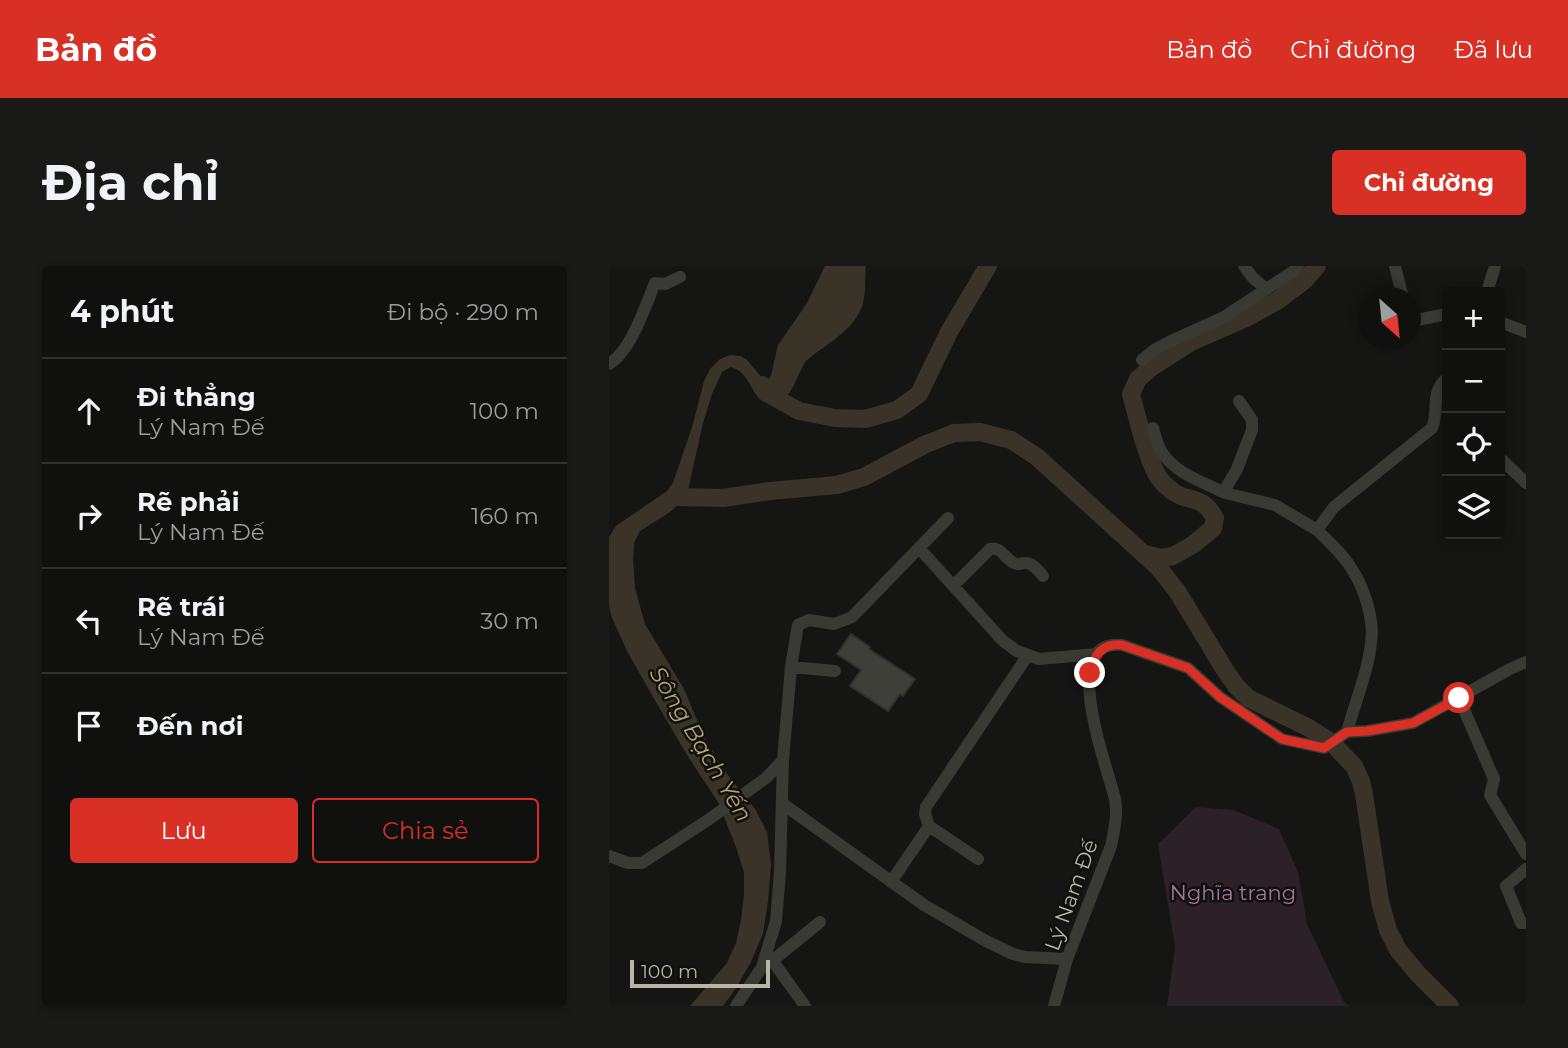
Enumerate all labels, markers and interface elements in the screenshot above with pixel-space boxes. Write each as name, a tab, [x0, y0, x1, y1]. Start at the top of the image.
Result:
text: Bản đồ	[35, 29, 157, 69]
text: Bản đồ	[1166, 35, 1252, 64]
text: Chỉ đường	[1290, 35, 1416, 64]
text: Đã lưu	[1454, 35, 1533, 64]
button: Chỉ đường	[1332, 150, 1526, 215]
text: Địa chỉ	[42, 153, 219, 212]
north arrow	[1358, 287, 1421, 350]
map controls	[1442, 287, 1505, 539]
button: +	[1442, 287, 1505, 350]
text: 4 phút	[70, 293, 174, 330]
text: Đi bộ · 290 m	[387, 298, 539, 326]
button: −	[1442, 350, 1505, 413]
text: Đi thẳng	[137, 381, 256, 413]
icon: ahead	[70, 392, 108, 430]
text: 100 m	[470, 397, 539, 425]
text: Lý Nam Đế	[137, 413, 265, 441]
button: locate	[1442, 413, 1505, 476]
button: layers	[1442, 476, 1505, 539]
text: Rẽ phải	[137, 486, 240, 518]
icon: right	[70, 497, 108, 535]
text: 160 m	[471, 502, 539, 530]
text: Lý Nam Đế	[137, 518, 265, 546]
text: Rẽ trái	[137, 591, 225, 623]
icon: left	[70, 602, 108, 640]
text: 30 m	[480, 607, 539, 635]
text: Lý Nam Đế	[137, 623, 265, 651]
route end	[1074, 657, 1105, 688]
water label: Sông Bạch Yến	[644, 661, 758, 827]
route start	[1443, 682, 1474, 713]
icon: arrive	[70, 707, 108, 745]
text: Đến nơi	[137, 710, 243, 742]
button: Lưu	[70, 798, 298, 863]
button: Chia sẻ	[312, 798, 539, 863]
street label: Lý Nam Đế	[1039, 836, 1103, 954]
park label: Nghĩa trang	[1170, 880, 1296, 905]
scale bar	[630, 957, 770, 989]
text: 100 m	[641, 960, 698, 983]

